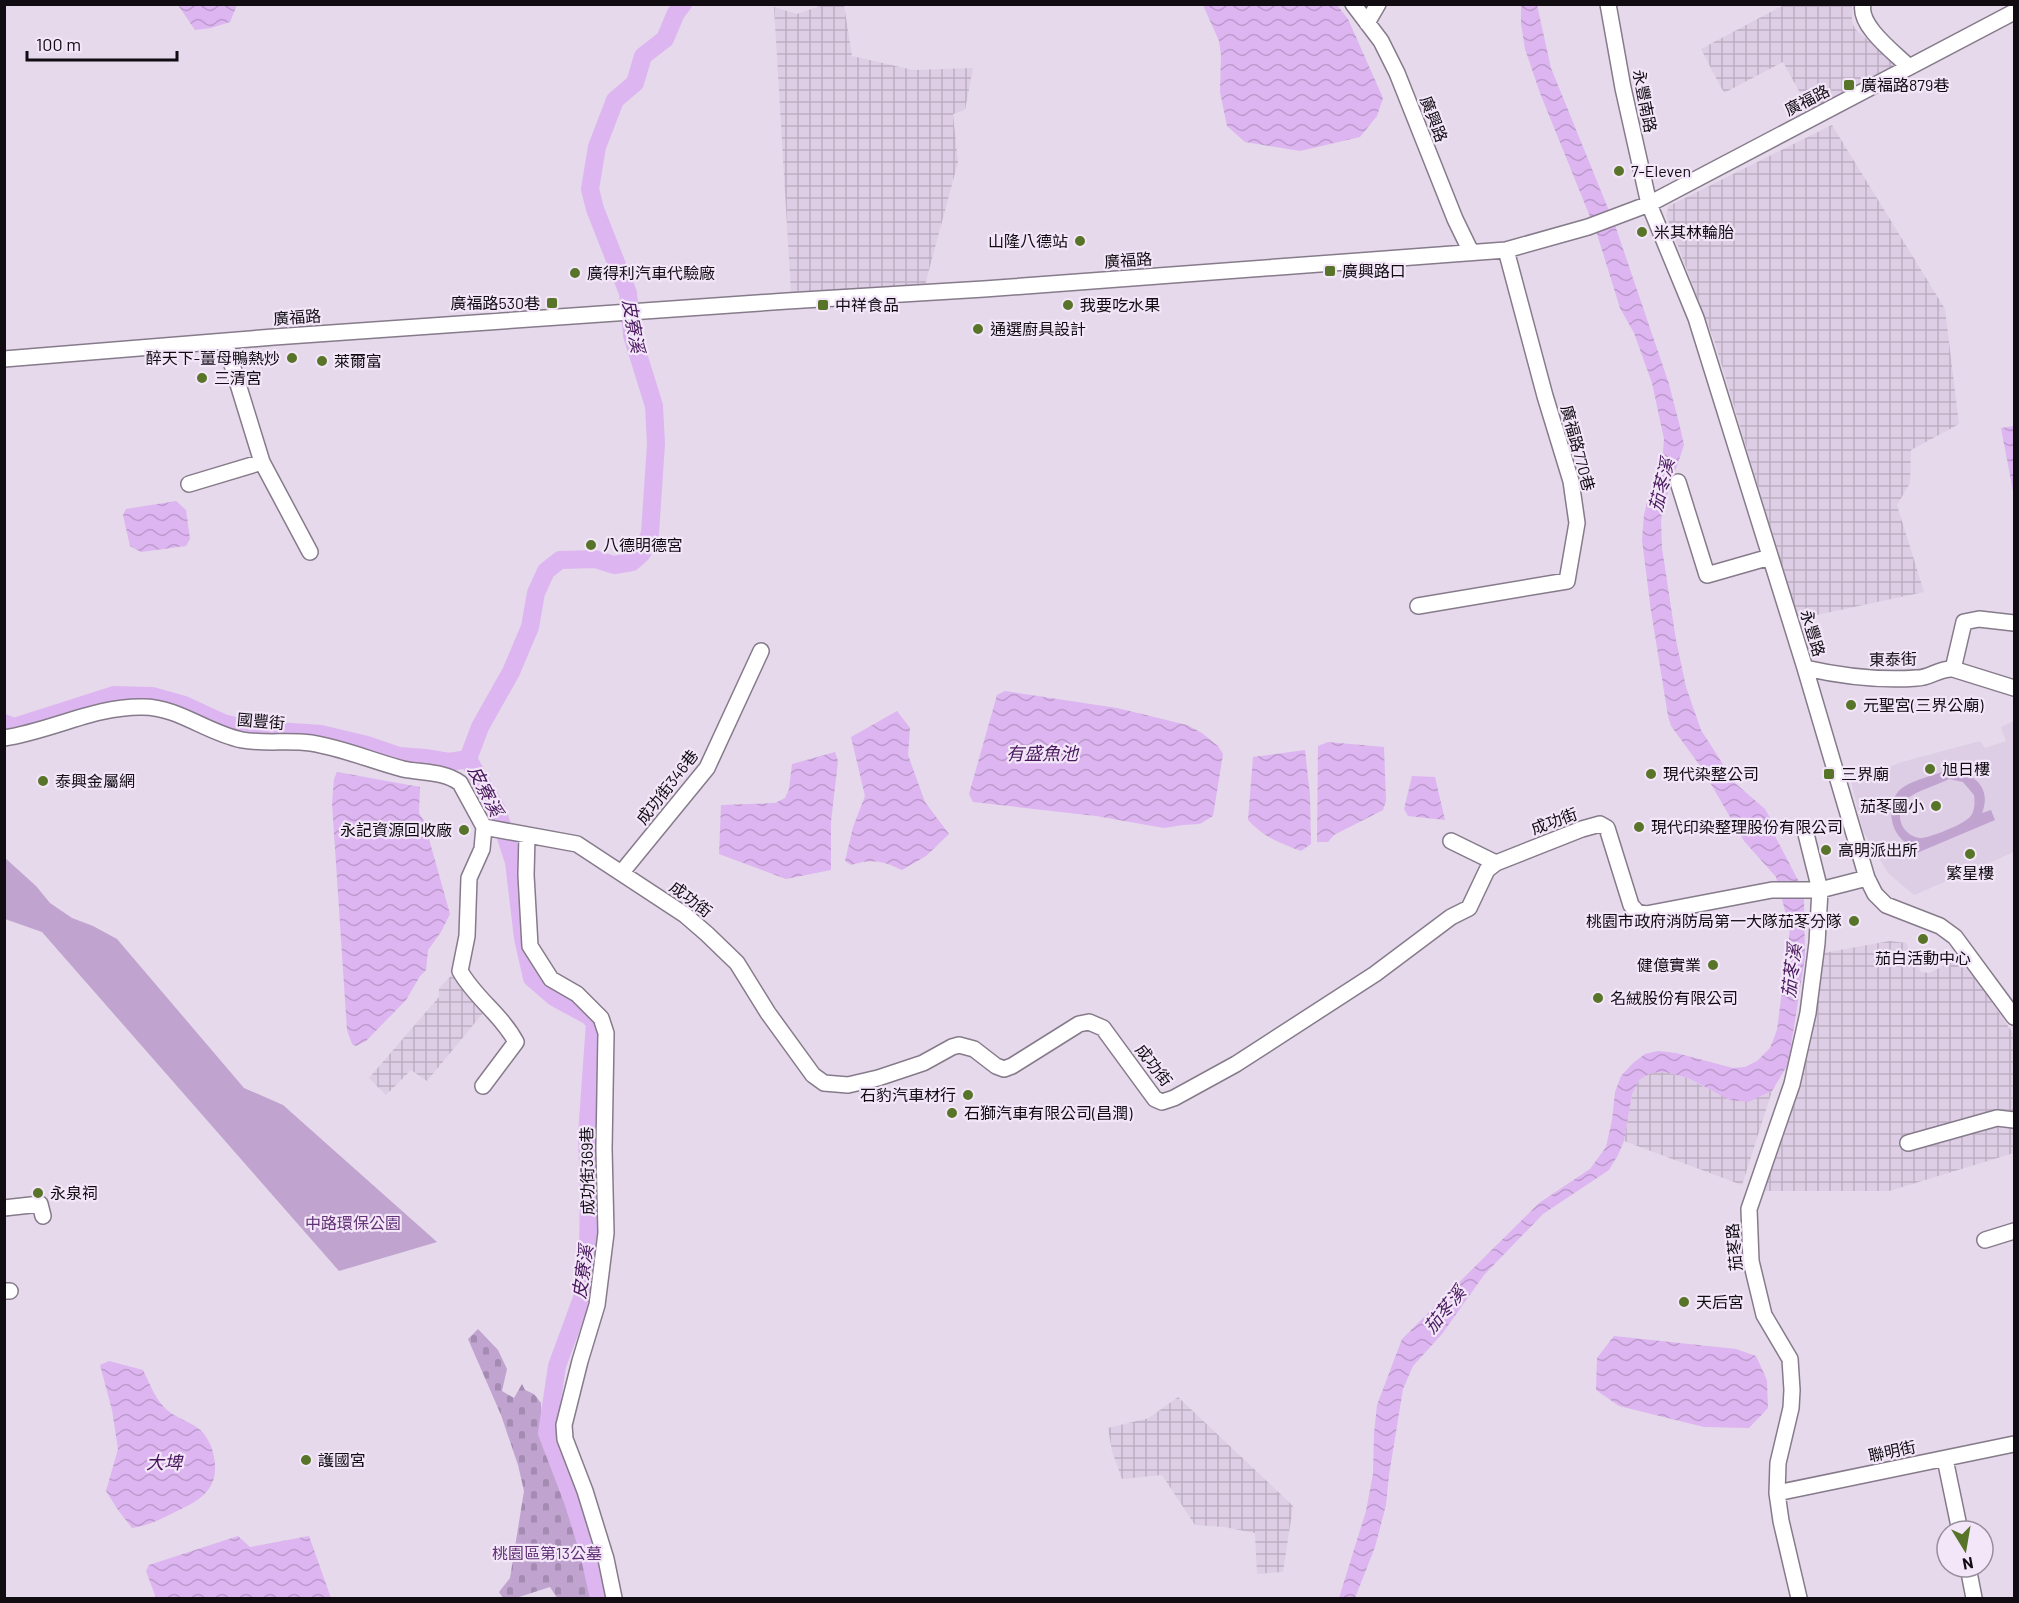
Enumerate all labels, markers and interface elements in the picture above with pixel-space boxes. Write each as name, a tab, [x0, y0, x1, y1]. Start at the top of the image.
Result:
scale bar	[27, 24, 177, 62]
text: 100 m	[36, 33, 81, 55]
street label: 永豐南路	[1630, 68, 1661, 134]
place label: 廣福路879巷	[1861, 75, 1949, 94]
marker: 廣福路879巷	[1842, 78, 1856, 92]
street label: 廣福路	[1781, 80, 1832, 119]
street label: 廣興路	[1417, 93, 1452, 145]
place label: 7-Eleven	[1631, 161, 1691, 180]
marker: 7-Eleven	[1612, 164, 1626, 178]
place label: 米其林輪胎	[1654, 222, 1734, 241]
marker: 米其林輪胎	[1635, 225, 1649, 239]
place label: 山隆八德站	[988, 231, 1068, 250]
marker: 山隆八德站	[1073, 234, 1087, 248]
street label: 廣福路	[1103, 248, 1153, 271]
place label: 廣興路口	[1342, 261, 1406, 280]
place label: 廣得利汽車代驗廠	[587, 263, 715, 282]
marker: 廣興路口	[1323, 264, 1337, 278]
marker: 廣得利汽車代驗廠	[568, 266, 582, 280]
place label: 廣福路530巷	[450, 293, 540, 312]
place label: 中祥食品	[835, 295, 899, 314]
place label: 我要吃水果	[1080, 295, 1160, 314]
marker: 廣福路530巷	[545, 296, 559, 310]
water label: 皮寮溪	[618, 297, 650, 357]
marker: 中祥食品	[816, 298, 830, 312]
marker: 我要吃水果	[1061, 298, 1075, 312]
street label: 廣福路	[272, 305, 322, 328]
place label: 通選廚具設計	[990, 319, 1086, 338]
marker: 通選廚具設計	[971, 322, 985, 336]
place label: 醉天下-薑母鴨熱炒	[146, 348, 280, 367]
marker: 醉天下-薑母鴨熱炒	[285, 351, 299, 365]
place label: 萊爾富	[334, 351, 382, 370]
marker: 萊爾富	[315, 354, 329, 368]
place label: 三清宮	[214, 368, 262, 387]
marker: 三清宮	[195, 371, 209, 385]
street label: 廣福路770巷	[1558, 403, 1599, 493]
water label: 茄苳溪	[1644, 453, 1679, 514]
place label: 八德明德宮	[603, 535, 683, 554]
marker: 八德明德宮	[584, 538, 598, 552]
street label: 永豐路	[1797, 607, 1830, 659]
street label: 東泰街	[1869, 649, 1917, 668]
place label: 元聖宮(三界公廟)	[1863, 695, 1984, 714]
marker: 元聖宮(三界公廟)	[1844, 698, 1858, 712]
street label: 國豐街	[236, 709, 286, 732]
water label: 有盛魚池	[1006, 742, 1080, 764]
street label: 成功街346巷	[632, 746, 702, 828]
place label: 旭日樓	[1942, 759, 1990, 778]
water label: 皮寮溪	[464, 761, 509, 822]
marker: 旭日樓	[1923, 762, 1937, 776]
place label: 現代染整公司	[1663, 764, 1759, 783]
place label: 三界廟	[1841, 764, 1889, 783]
marker: 現代染整公司	[1644, 767, 1658, 781]
marker: 三界廟	[1822, 767, 1836, 781]
place label: 泰興金屬網	[55, 771, 135, 790]
marker: 泰興金屬網	[36, 774, 50, 788]
place label: 茄苳國小	[1860, 796, 1924, 815]
marker: 茄苳國小	[1929, 799, 1943, 813]
street label: 成功街	[1528, 803, 1580, 838]
place label: 現代印染整理股份有限公司	[1651, 817, 1843, 836]
place label: 永記資源回收廠	[340, 820, 452, 839]
marker: 現代印染整理股份有限公司	[1632, 820, 1646, 834]
marker: 永記資源回收廠	[457, 823, 471, 837]
place label: 高明派出所	[1838, 840, 1918, 859]
marker: 高明派出所	[1819, 843, 1833, 857]
marker: 繁星樓	[1963, 847, 1977, 861]
place label: 繁星樓	[1946, 863, 1994, 882]
street label: 成功街	[666, 877, 716, 921]
place label: 桃園市政府消防局第一大隊茄苳分隊	[1586, 911, 1842, 930]
marker: 桃園市政府消防局第一大隊茄苳分隊	[1847, 914, 1861, 928]
marker: 茄白活動中心	[1916, 932, 1930, 946]
water label: 茄苳溪	[1777, 940, 1806, 999]
place label: 茄白活動中心	[1875, 948, 1971, 967]
place label: 健億實業	[1637, 955, 1701, 974]
marker: 健億實業	[1706, 958, 1720, 972]
place label: 名絨股份有限公司	[1610, 988, 1738, 1007]
marker: 名絨股份有限公司	[1591, 991, 1605, 1005]
street label: 成功街	[1132, 1040, 1177, 1089]
place label: 石豹汽車材行	[860, 1085, 956, 1104]
marker: 石豹汽車材行	[961, 1088, 975, 1102]
place label: 石獅汽車有限公司(昌潤)	[964, 1103, 1133, 1122]
marker: 石獅汽車有限公司(昌潤)	[945, 1106, 959, 1120]
street label: 成功街369巷	[576, 1126, 597, 1216]
place label: 永泉祠	[50, 1183, 98, 1202]
marker: 永泉祠	[31, 1186, 45, 1200]
park label: 中路環保公園	[305, 1213, 401, 1232]
street label: 茄苳路	[1722, 1222, 1745, 1272]
water label: 皮寮溪	[567, 1241, 597, 1300]
water label: 茄苳溪	[1419, 1279, 1472, 1337]
place label: 天后宮	[1696, 1292, 1744, 1311]
marker: 天后宮	[1677, 1295, 1691, 1309]
street label: 聯明街	[1866, 1436, 1917, 1465]
place label: 護國宮	[318, 1450, 366, 1469]
water label: 大埤	[146, 1451, 184, 1473]
marker: 護國宮	[299, 1453, 313, 1467]
north arrow	[1935, 1519, 1995, 1579]
park label: 桃園區第13公墓	[492, 1543, 602, 1562]
text: N	[1961, 1554, 1975, 1575]

